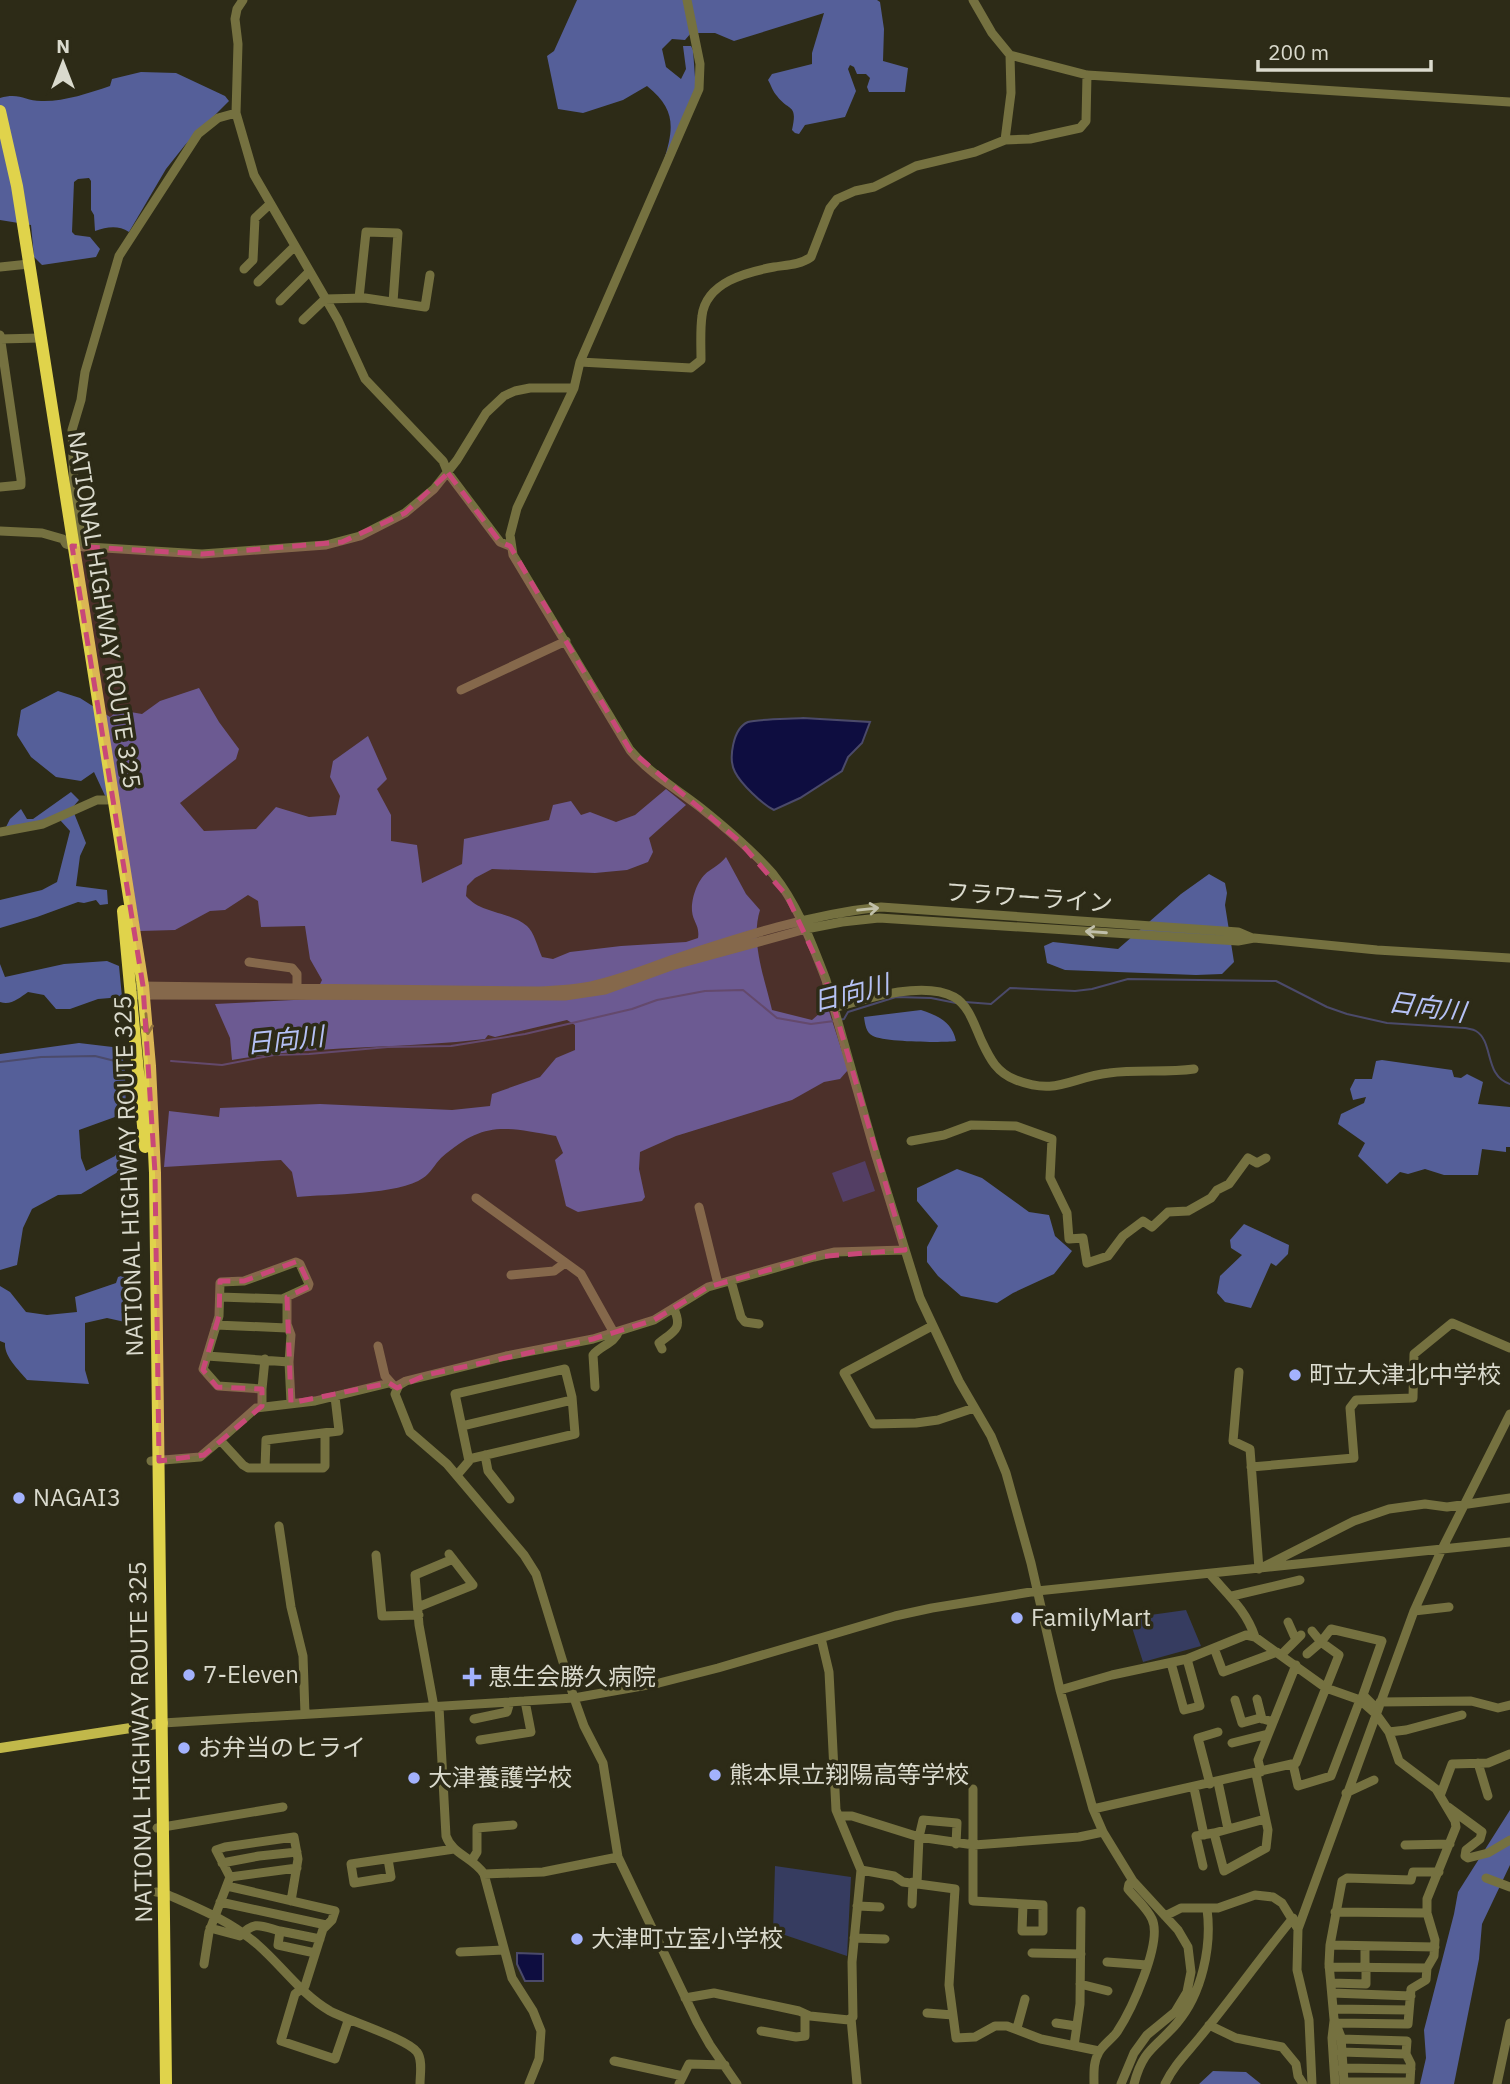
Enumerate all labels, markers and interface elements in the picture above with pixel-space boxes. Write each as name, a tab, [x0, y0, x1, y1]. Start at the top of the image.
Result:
north arrow	[28, 28, 98, 98]
scale bar	[1258, 28, 1431, 72]
text: N	[56, 34, 70, 58]
text: 200 m	[1268, 38, 1329, 66]
street label: NATIONAL HIGHWAY ROUTE 325	[61, 429, 149, 791]
street label: フラワーライン	[944, 875, 1114, 919]
one-way arrow	[857, 902, 879, 915]
one-way arrow	[1085, 925, 1108, 938]
water label: 日向川	[809, 965, 896, 1018]
water label: 日向川	[1386, 984, 1471, 1029]
street label: NATIONAL HIGHWAY ROUTE 325	[106, 995, 150, 1357]
one-way arrow	[140, 1013, 153, 1035]
water label: 日向川	[244, 1018, 328, 1060]
place label: 町立大津北中学校	[1309, 1358, 1501, 1390]
marker: 町立大津北中学校	[1287, 1367, 1303, 1383]
place label: NAGAI3	[33, 1481, 121, 1513]
marker: NAGAI3	[11, 1490, 27, 1506]
street label: NATIONAL HIGHWAY ROUTE 325	[121, 1561, 159, 1923]
place label: FamilyMart	[1031, 1601, 1151, 1633]
marker: FamilyMart	[1009, 1610, 1025, 1626]
place label: 7-Eleven	[203, 1658, 299, 1690]
place label: 恵生会勝久病院	[488, 1660, 656, 1692]
marker: 7-Eleven	[181, 1667, 197, 1683]
marker: 恵生会勝久病院	[462, 1667, 482, 1687]
place label: お弁当のヒライ	[198, 1731, 366, 1763]
marker: お弁当のヒライ	[176, 1740, 192, 1756]
place label: 熊本県立翔陽高等学校	[729, 1758, 969, 1790]
place label: 大津養護学校	[428, 1761, 572, 1793]
marker: 熊本県立翔陽高等学校	[707, 1767, 723, 1783]
marker: 大津養護学校	[406, 1770, 422, 1786]
place label: 大津町立室小学校	[591, 1922, 783, 1954]
marker: 大津町立室小学校	[569, 1931, 585, 1947]

